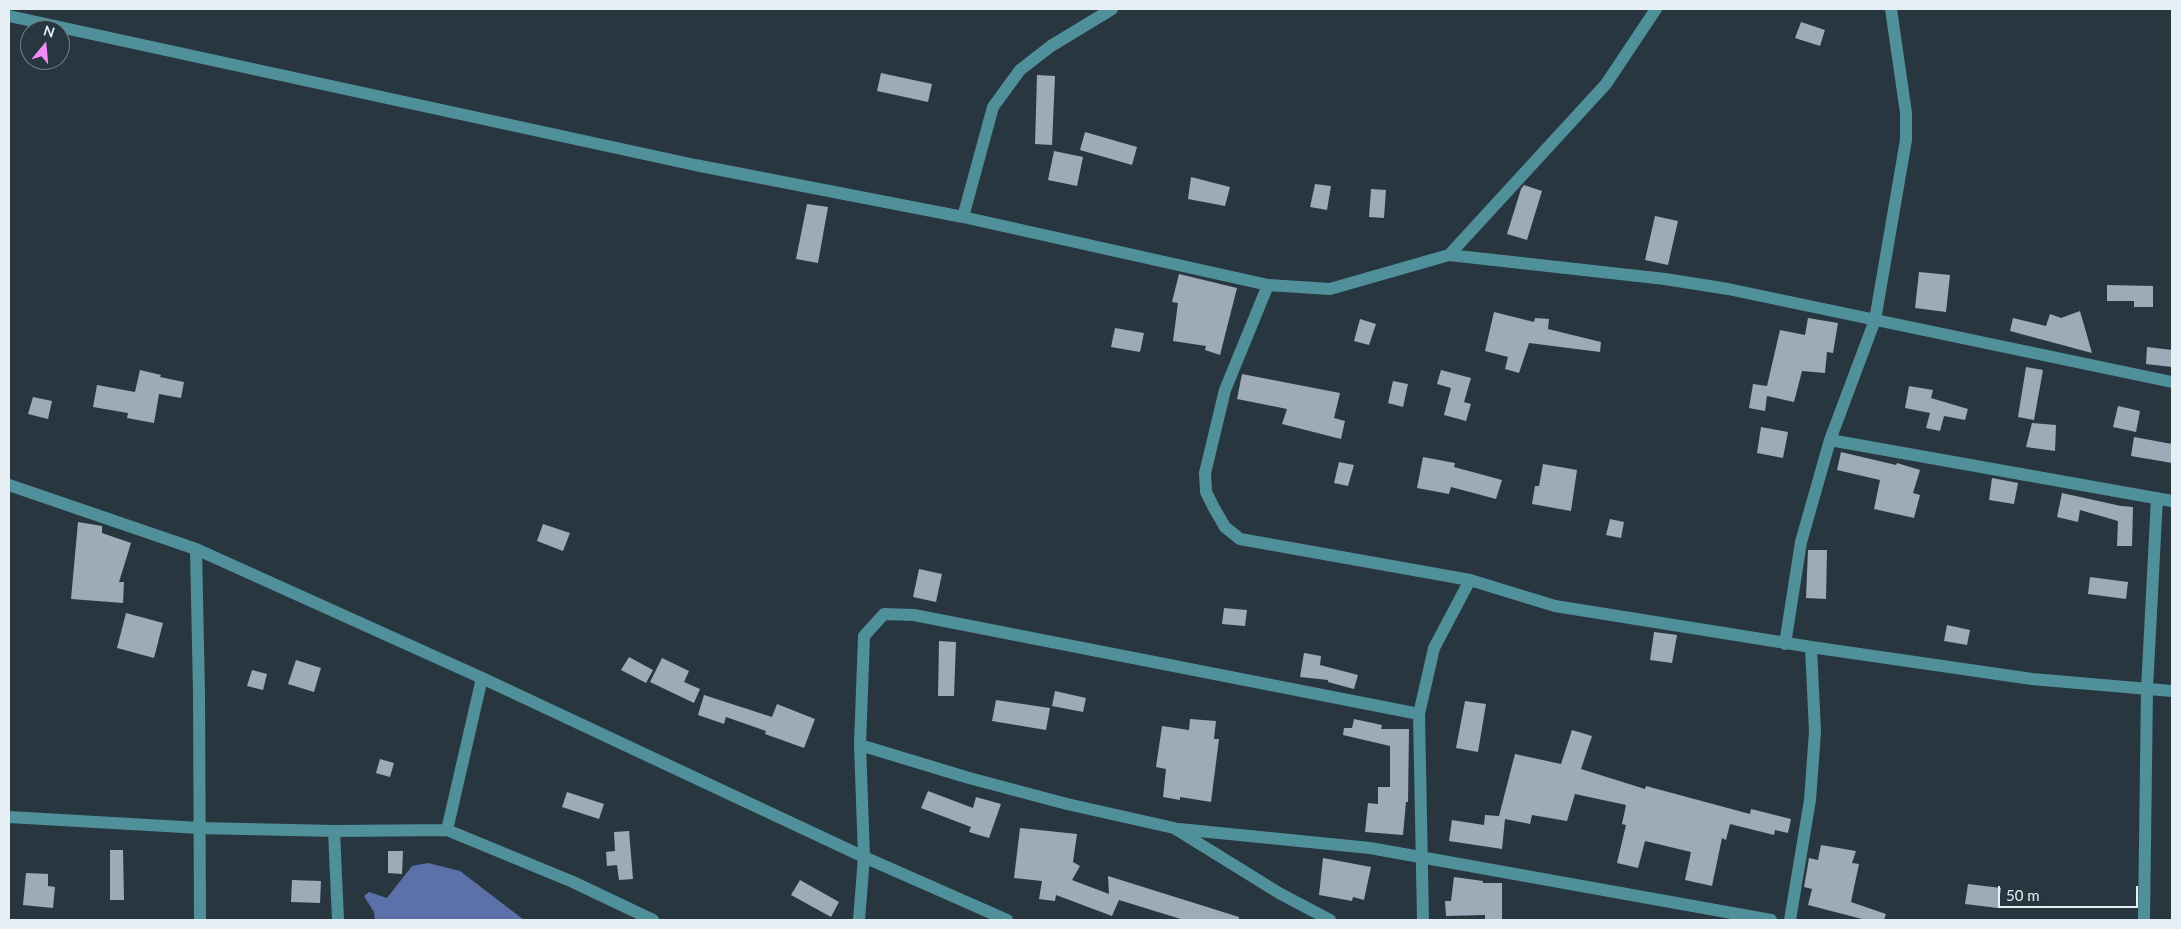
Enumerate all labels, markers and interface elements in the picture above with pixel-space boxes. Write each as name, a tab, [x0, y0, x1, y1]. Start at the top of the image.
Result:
north arrow	[20, 20, 70, 70]
text: N	[42, 21, 57, 41]
scale bar	[2001, 876, 2141, 908]
text: 50 m	[2006, 886, 2040, 904]

